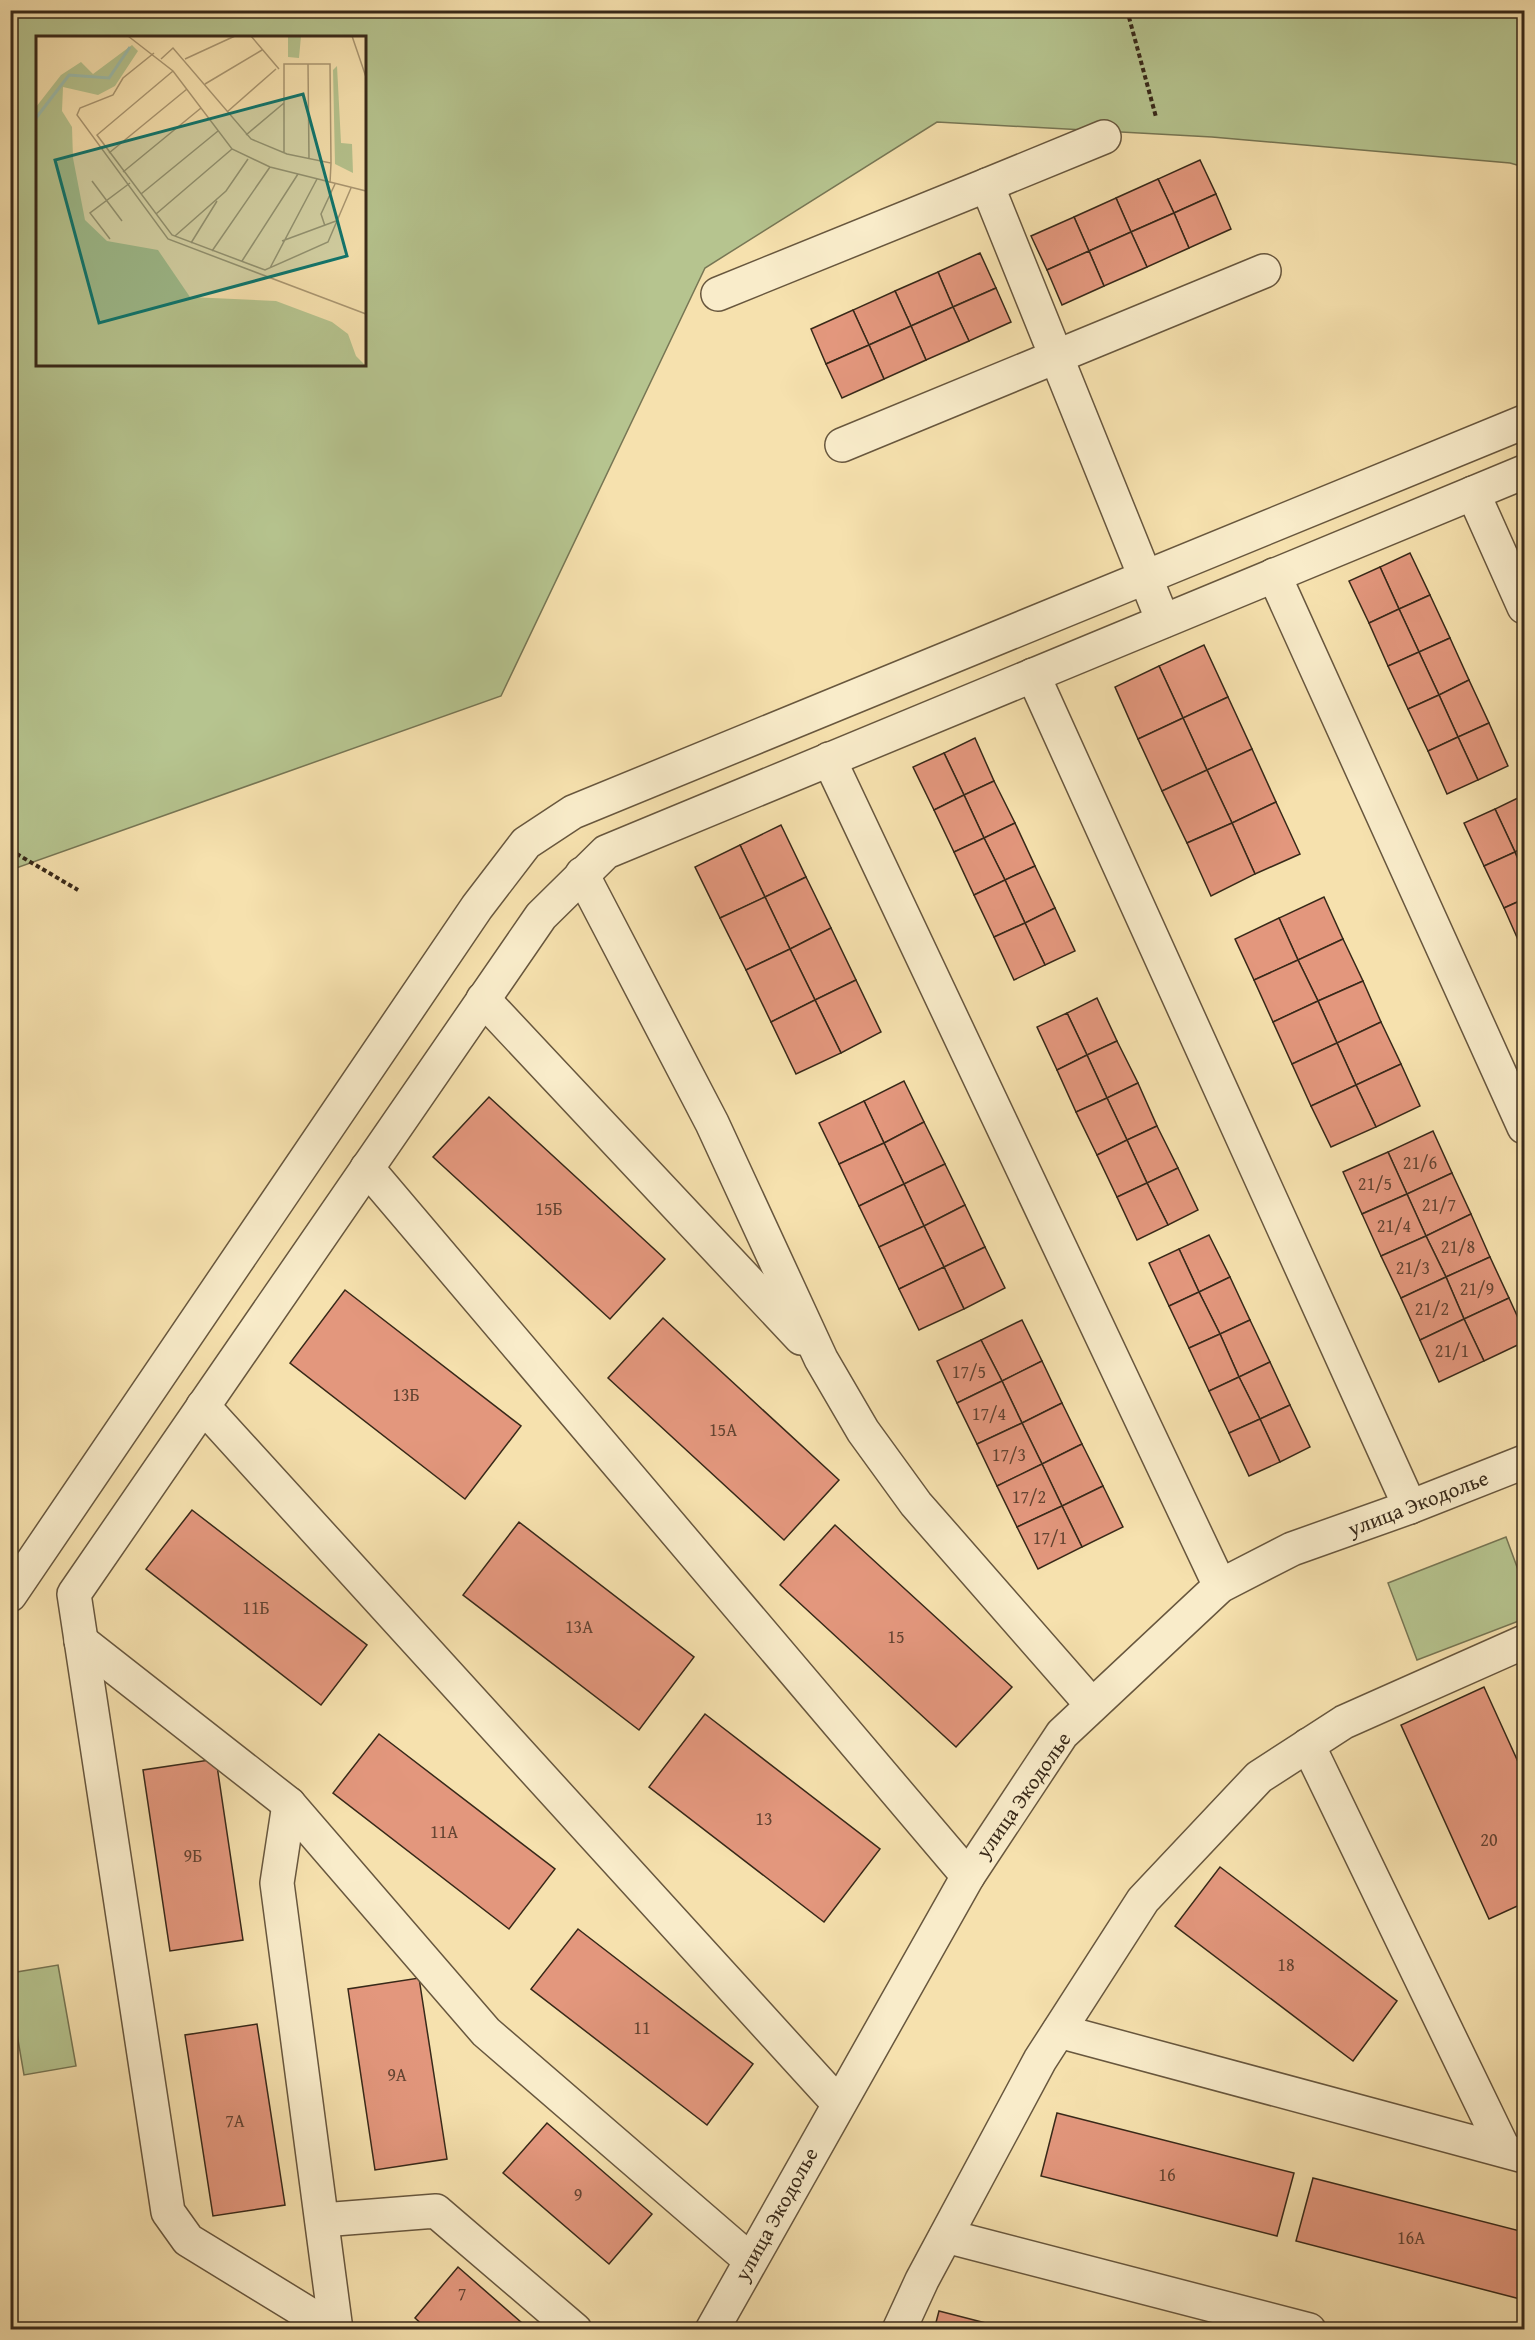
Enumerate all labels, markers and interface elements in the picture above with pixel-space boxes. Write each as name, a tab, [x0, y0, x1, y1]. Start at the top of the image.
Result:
inset map	[36, 36, 366, 366]
house number: 21/6	[1403, 1149, 1437, 1176]
house number: 21/5	[1358, 1170, 1392, 1197]
house number: 21/7	[1422, 1191, 1456, 1218]
house number: 15Б	[535, 1195, 563, 1222]
house number: 21/4	[1377, 1212, 1411, 1239]
house number: 21/8	[1441, 1233, 1475, 1260]
house number: 21/3	[1396, 1254, 1430, 1281]
house number: 21/9	[1460, 1275, 1494, 1302]
house number: 21/2	[1415, 1295, 1449, 1322]
house number: 21/1	[1435, 1337, 1469, 1364]
house number: 17/5	[952, 1358, 986, 1385]
house number: 13Б	[392, 1381, 420, 1408]
house number: 17/4	[972, 1400, 1006, 1427]
house number: 15А	[709, 1416, 737, 1443]
house number: 17/3	[992, 1441, 1026, 1468]
street label: улица Экодолье	[1342, 1462, 1493, 1544]
house number: 17/2	[1012, 1483, 1046, 1510]
house number: 17/1	[1033, 1524, 1067, 1551]
house number: 11Б	[242, 1594, 270, 1621]
house number: 13А	[565, 1613, 593, 1640]
house number: 15	[887, 1623, 905, 1650]
street label: улица Экодолье	[967, 1725, 1078, 1866]
house number: 13	[755, 1805, 773, 1832]
house number: 11А	[430, 1818, 458, 1845]
house number: 20	[1480, 1826, 1498, 1853]
house number: 9Б	[184, 1842, 202, 1869]
house number: 18	[1277, 1951, 1295, 1978]
house number: 11	[633, 2014, 651, 2041]
house number: 9А	[387, 2061, 407, 2088]
house number: 7А	[225, 2107, 245, 2134]
street label: улица Экодолье	[726, 2141, 826, 2287]
house number: 16	[1158, 2161, 1176, 2188]
house number: 9	[574, 2181, 582, 2208]
house number: 16А	[1397, 2224, 1425, 2251]
house number: 7	[458, 2280, 466, 2307]

